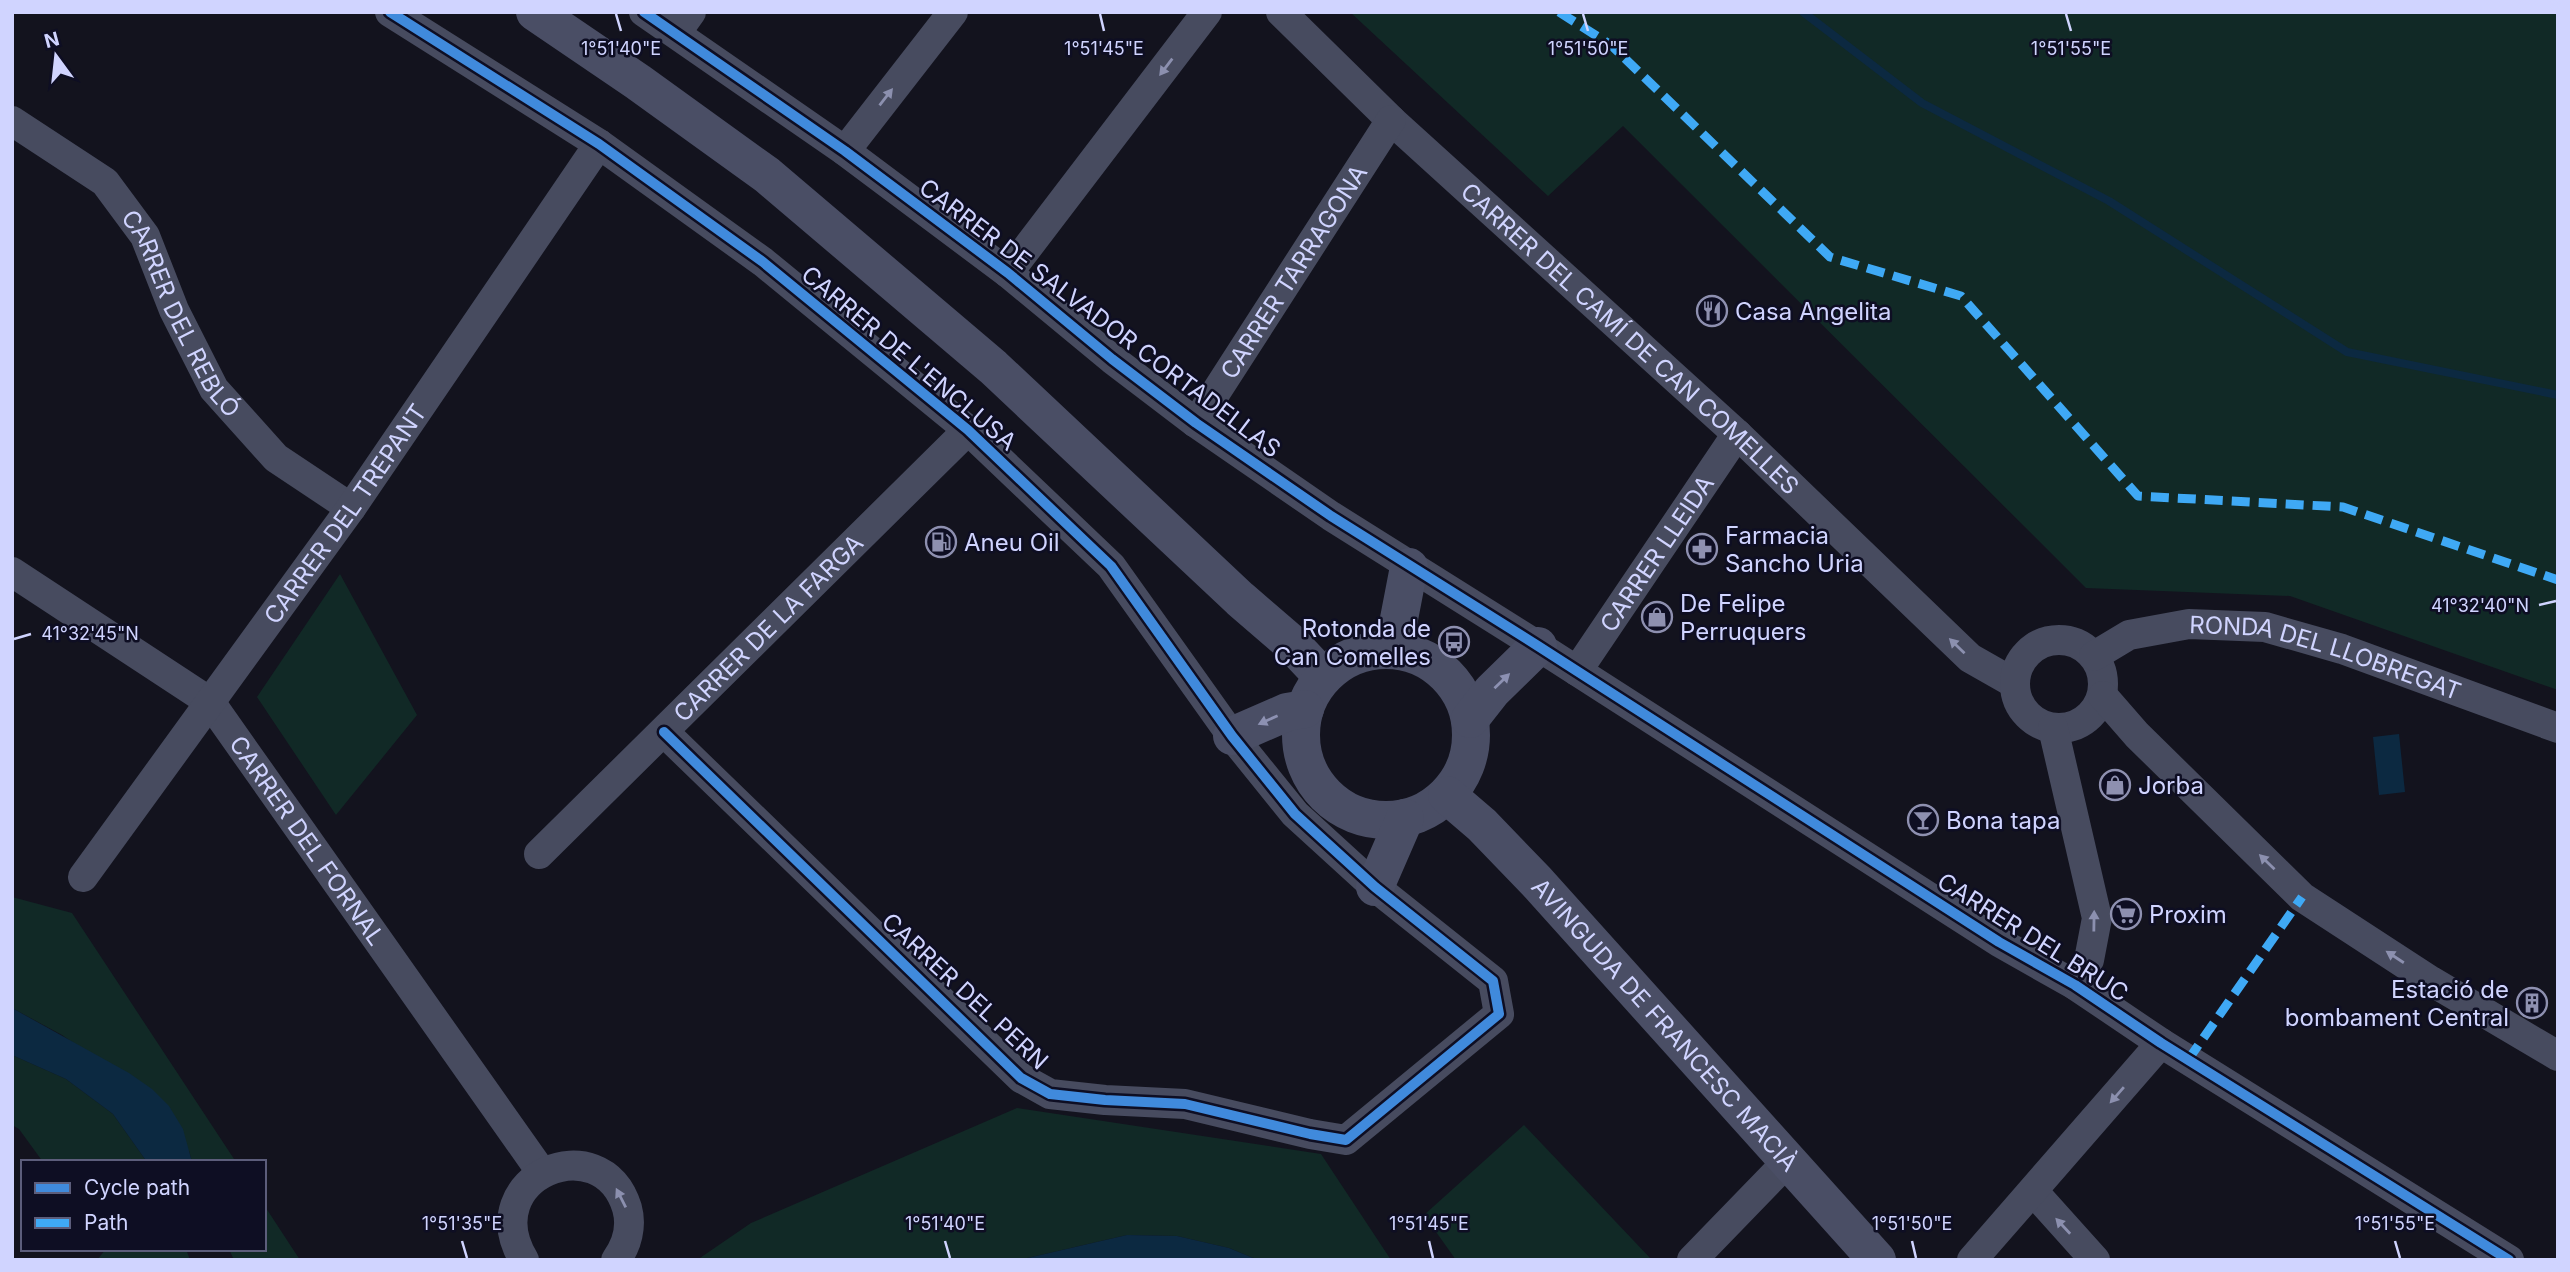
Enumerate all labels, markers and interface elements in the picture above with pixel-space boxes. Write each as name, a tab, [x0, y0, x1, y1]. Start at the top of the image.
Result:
north arrow	[21, 21, 91, 91]
text: N	[42, 27, 62, 53]
text: 1°51'40"E	[581, 38, 661, 59]
text: 1°51'45"E	[1064, 38, 1144, 59]
text: 1°51'50"E	[1548, 38, 1628, 59]
text: 1°51'55"E	[2031, 38, 2111, 59]
one-way arrow	[1159, 57, 1173, 76]
one-way arrow	[879, 89, 894, 107]
street label: CARRER TARRAGONA	[1214, 159, 1373, 384]
street label: CARRER DE SALVADOR CORTADELLAS	[914, 172, 1286, 464]
street label: CARRER DEL CAMÍ DE CAN COMELLES	[1455, 176, 1805, 500]
street label: CARRER DEL REBLÓ	[116, 204, 247, 423]
street label: CARRER DE L'ENCLUSA	[796, 260, 1022, 456]
restaurant icon: Casa Angelita	[1695, 294, 1729, 328]
place label: Casa Angelita	[1735, 297, 1891, 326]
street label: CARRER DEL TREPANT	[257, 398, 432, 629]
street label: CARRER LLEIDA	[1593, 470, 1719, 637]
place label: Farmacia Sancho Uria	[1725, 521, 1864, 578]
fuel station icon: Aneu Oil	[924, 525, 958, 559]
street label: CARRER DE LA FARGA	[667, 528, 869, 727]
place label: Aneu Oil	[964, 528, 1060, 557]
pharmacy icon: Farmacia Sancho Uria	[1685, 532, 1719, 566]
place label: De Felipe Perruquers	[1680, 589, 1806, 646]
text: 41°32'40"N	[2431, 595, 2529, 616]
shop icon: De Felipe Perruquers	[1640, 600, 1674, 634]
street label: RONDA DEL LLOBREGAT	[2189, 610, 2465, 706]
place label: Rotonda de Can Comelles	[1274, 614, 1431, 671]
text: 41°32'45"N	[41, 623, 139, 644]
bus stop icon: Rotonda de Can Comelles	[1437, 625, 1471, 659]
one-way arrow	[1949, 638, 1966, 655]
one-way arrow	[1493, 673, 1510, 689]
one-way arrow	[1257, 715, 1278, 726]
street label: CARRER DEL FORNAL	[224, 730, 391, 951]
shop icon: Jorba	[2098, 768, 2132, 802]
place label: Jorba	[2138, 771, 2204, 800]
bar icon: Bona tapa	[1906, 803, 1940, 837]
place label: Bona tapa	[1946, 806, 2060, 835]
one-way arrow	[2259, 854, 2276, 871]
street label: CARRER DEL BRUC	[1932, 866, 2134, 1008]
street label: AVINGUDA DE FRANCESC MACIÀ	[1526, 872, 1805, 1177]
supermarket icon: Proxim	[2109, 897, 2143, 931]
place label: Proxim	[2149, 900, 2227, 929]
street label: CARRER DEL PERN	[876, 907, 1054, 1075]
one-way arrow	[2089, 910, 2100, 932]
one-way arrow	[2385, 951, 2404, 964]
place label: Estació de bombament Central	[2285, 975, 2509, 1032]
building icon: Estació de bombament Central	[2515, 986, 2549, 1020]
one-way arrow	[2110, 1086, 2125, 1103]
legend	[21, 1160, 266, 1251]
text: Cycle path	[84, 1175, 190, 1200]
one-way arrow	[616, 1188, 627, 1208]
text: Path	[84, 1210, 129, 1235]
text: 1°51'35"E	[422, 1213, 502, 1234]
text: 1°51'40"E	[905, 1213, 985, 1234]
text: 1°51'45"E	[1389, 1213, 1469, 1234]
text: 1°51'50"E	[1872, 1213, 1952, 1234]
text: 1°51'55"E	[2355, 1213, 2435, 1234]
one-way arrow	[2056, 1218, 2072, 1235]

